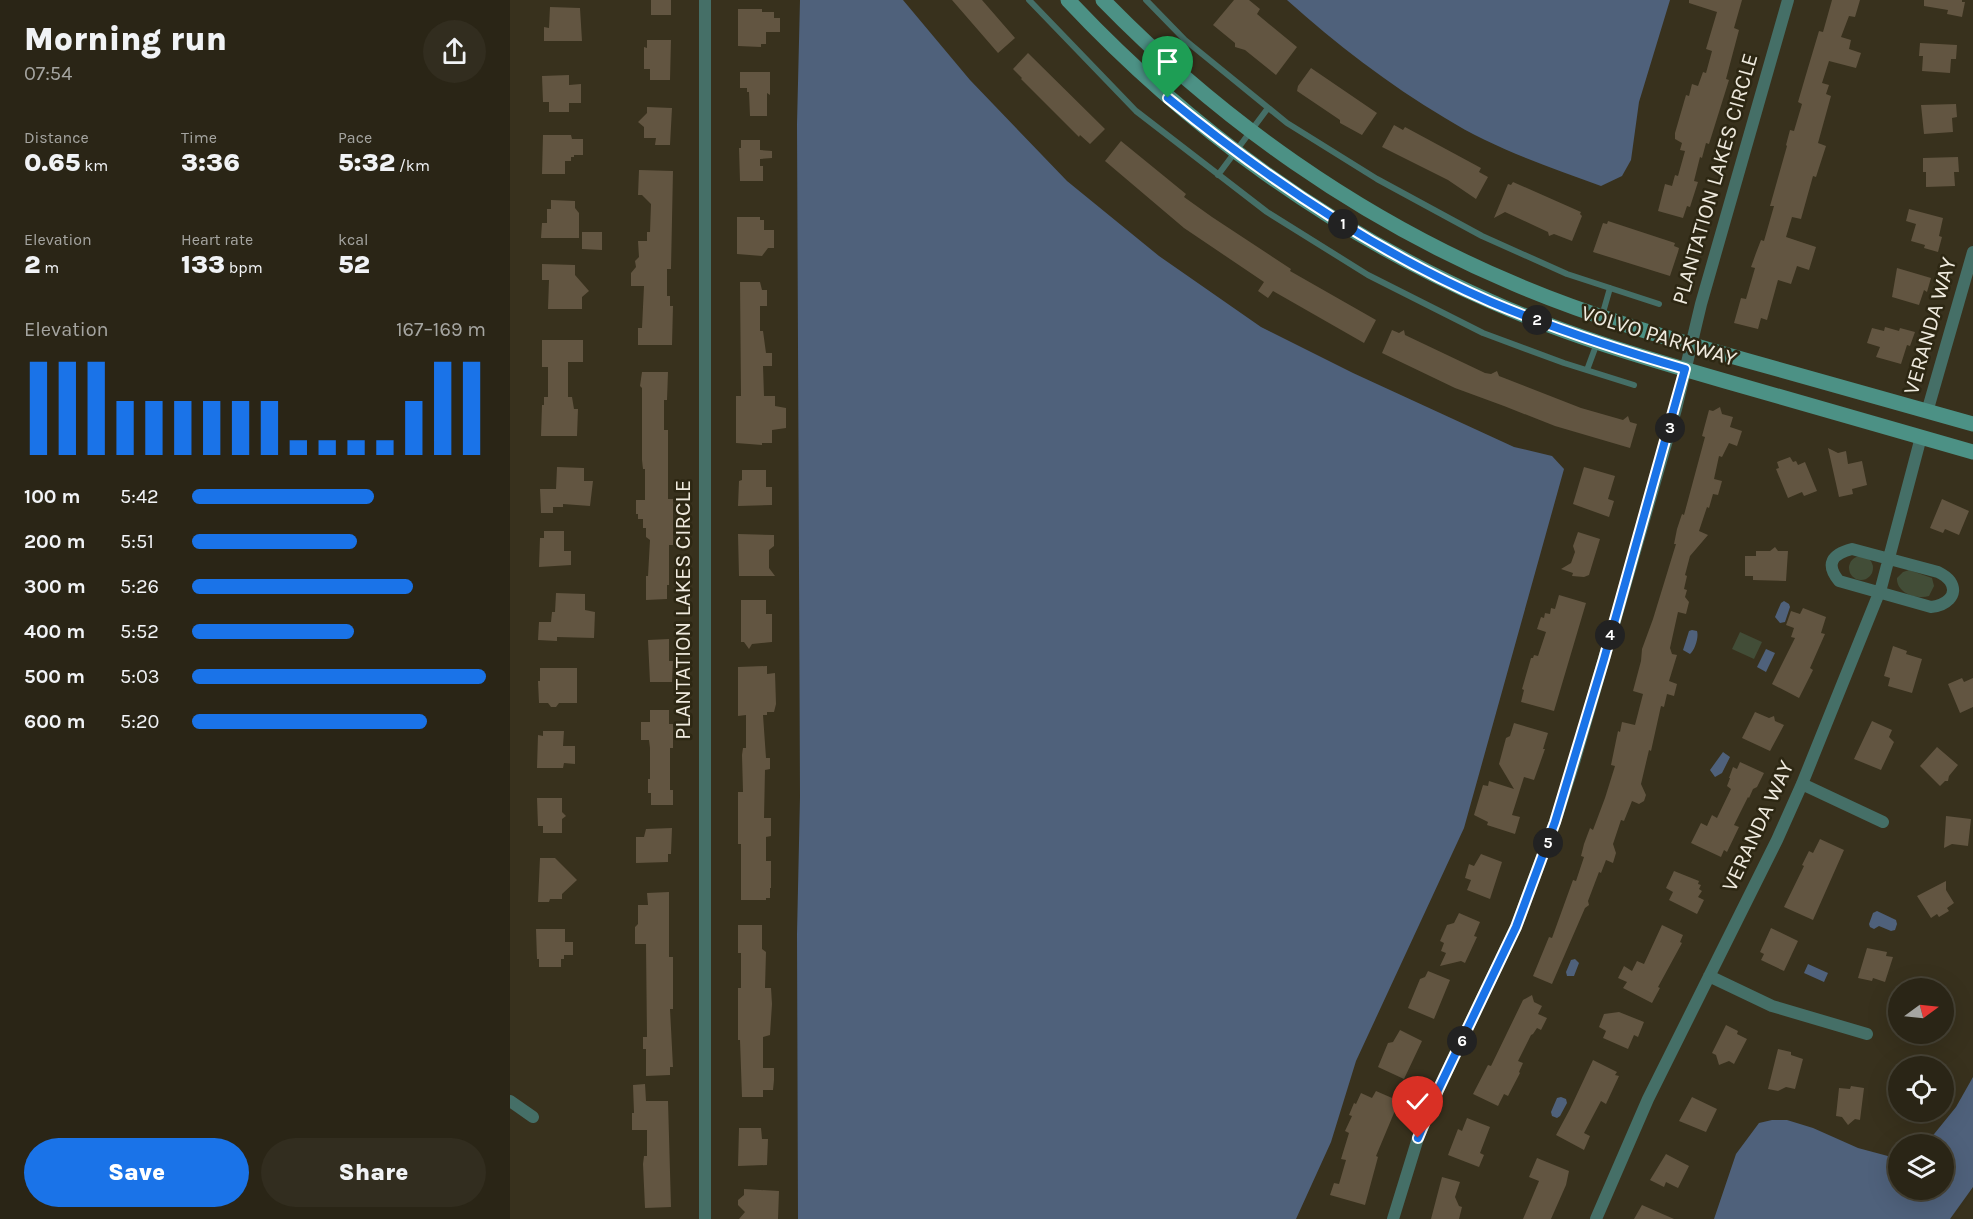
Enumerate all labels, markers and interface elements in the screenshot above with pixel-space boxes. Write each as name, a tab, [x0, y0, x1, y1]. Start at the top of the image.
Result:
text: Morning run	[24, 20, 227, 58]
button: share	[423, 20, 486, 83]
pin	[1142, 36, 1193, 98]
icon: arrive	[1151, 45, 1184, 78]
street label: PLANTATION LAKES CIRCLE	[1667, 50, 1763, 308]
text: 07:54	[24, 62, 72, 85]
text: Distance	[24, 128, 89, 147]
text: Time	[181, 128, 217, 147]
text: Pace	[338, 128, 372, 147]
text: 0.65	[24, 147, 80, 178]
text: 3:36	[181, 147, 240, 178]
text: 5:32	[338, 147, 395, 178]
text: km	[80, 156, 108, 175]
text: /km	[395, 156, 430, 175]
pin: 1	[1328, 209, 1358, 239]
text: 1	[1340, 214, 1346, 233]
text: Elevation	[24, 230, 92, 249]
text: Heart rate	[181, 230, 253, 249]
text: kcal	[338, 230, 369, 249]
text: 2	[24, 249, 40, 280]
text: 133	[181, 249, 225, 280]
text: 52	[338, 249, 370, 280]
street label: VERANDA WAY	[1898, 254, 1962, 398]
text: m	[40, 258, 59, 277]
text: bpm	[225, 258, 263, 277]
street label: VOLVO PARKWAY	[1578, 300, 1740, 372]
pin: 2	[1522, 305, 1552, 335]
text: 2	[1532, 310, 1542, 329]
text: Elevation	[24, 318, 109, 341]
text: 167–169 m	[396, 318, 486, 341]
pin: 3	[1655, 413, 1685, 443]
text: 3	[1665, 418, 1675, 437]
street label: PLANTATION LAKES CIRCLE	[670, 480, 696, 740]
text: 100 m	[24, 485, 80, 508]
text: 5:42	[120, 485, 159, 508]
text: 200 m	[24, 530, 85, 553]
text: 5:51	[120, 530, 154, 553]
text: 300 m	[24, 575, 86, 598]
text: 5:26	[120, 575, 159, 598]
text: 400 m	[24, 620, 85, 643]
text: 5:52	[120, 620, 159, 643]
pin: 4	[1595, 620, 1625, 650]
text: 4	[1605, 625, 1615, 644]
text: 500 m	[24, 665, 85, 688]
text: 5:03	[120, 665, 160, 688]
text: 600 m	[24, 710, 85, 733]
text: 5:20	[120, 710, 159, 733]
street label: VERANDA WAY	[1716, 756, 1800, 896]
pin: 5	[1533, 828, 1563, 858]
text: 5	[1543, 833, 1553, 852]
north arrow	[1888, 978, 1954, 1044]
map controls	[1888, 978, 1954, 1200]
pin: 6	[1447, 1026, 1477, 1056]
text: 6	[1457, 1031, 1467, 1050]
button: locate	[1888, 1056, 1954, 1122]
pin	[1392, 1076, 1443, 1138]
icon: check	[1401, 1085, 1434, 1118]
button: layers	[1888, 1134, 1954, 1200]
button: Save	[24, 1138, 249, 1207]
button: Share	[261, 1138, 486, 1207]

